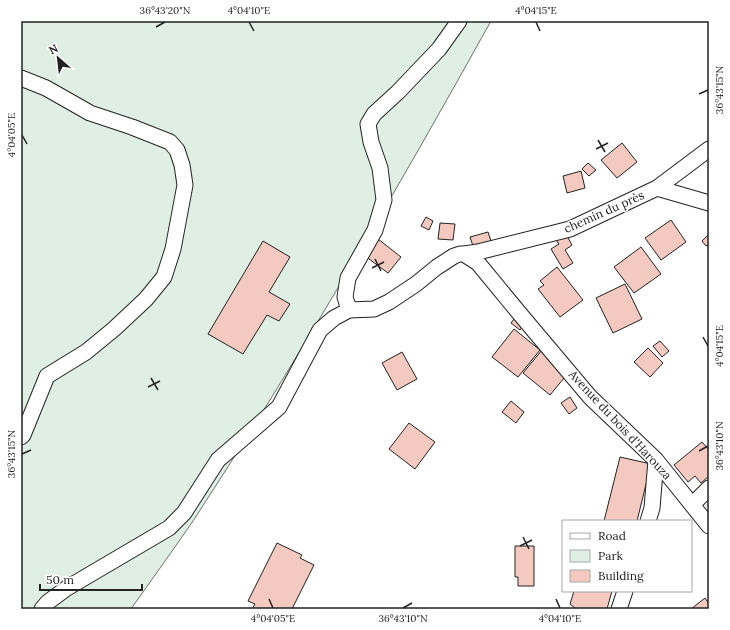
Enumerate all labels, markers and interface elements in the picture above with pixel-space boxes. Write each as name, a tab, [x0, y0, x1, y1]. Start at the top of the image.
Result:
text: 36°43'20"N	[140, 4, 191, 17]
text: 4°04'10"E	[228, 4, 270, 17]
text: 4°04'15"E	[515, 4, 557, 17]
north arrow	[38, 38, 78, 78]
text: N	[46, 41, 61, 57]
text: 36°43'15"N	[713, 65, 726, 114]
text: 4°04'05"E	[5, 113, 18, 157]
street label: chemin du près	[561, 187, 647, 236]
text: 4°04'15"E	[713, 325, 726, 367]
street label: Avenue du bois d'Harouza	[565, 366, 675, 483]
text: 36°43'10"N	[713, 421, 726, 471]
text: 36°43'15"N	[5, 429, 18, 478]
legend	[562, 520, 692, 592]
text: Road	[598, 528, 626, 543]
text: Park	[598, 548, 624, 563]
scale bar	[40, 566, 142, 592]
text: Building	[598, 568, 644, 583]
text: 50 m	[46, 572, 74, 587]
text: 4°04'05"E	[251, 612, 295, 625]
text: 36°43'10"N	[378, 612, 428, 625]
text: 4°04'10"E	[539, 612, 581, 625]

